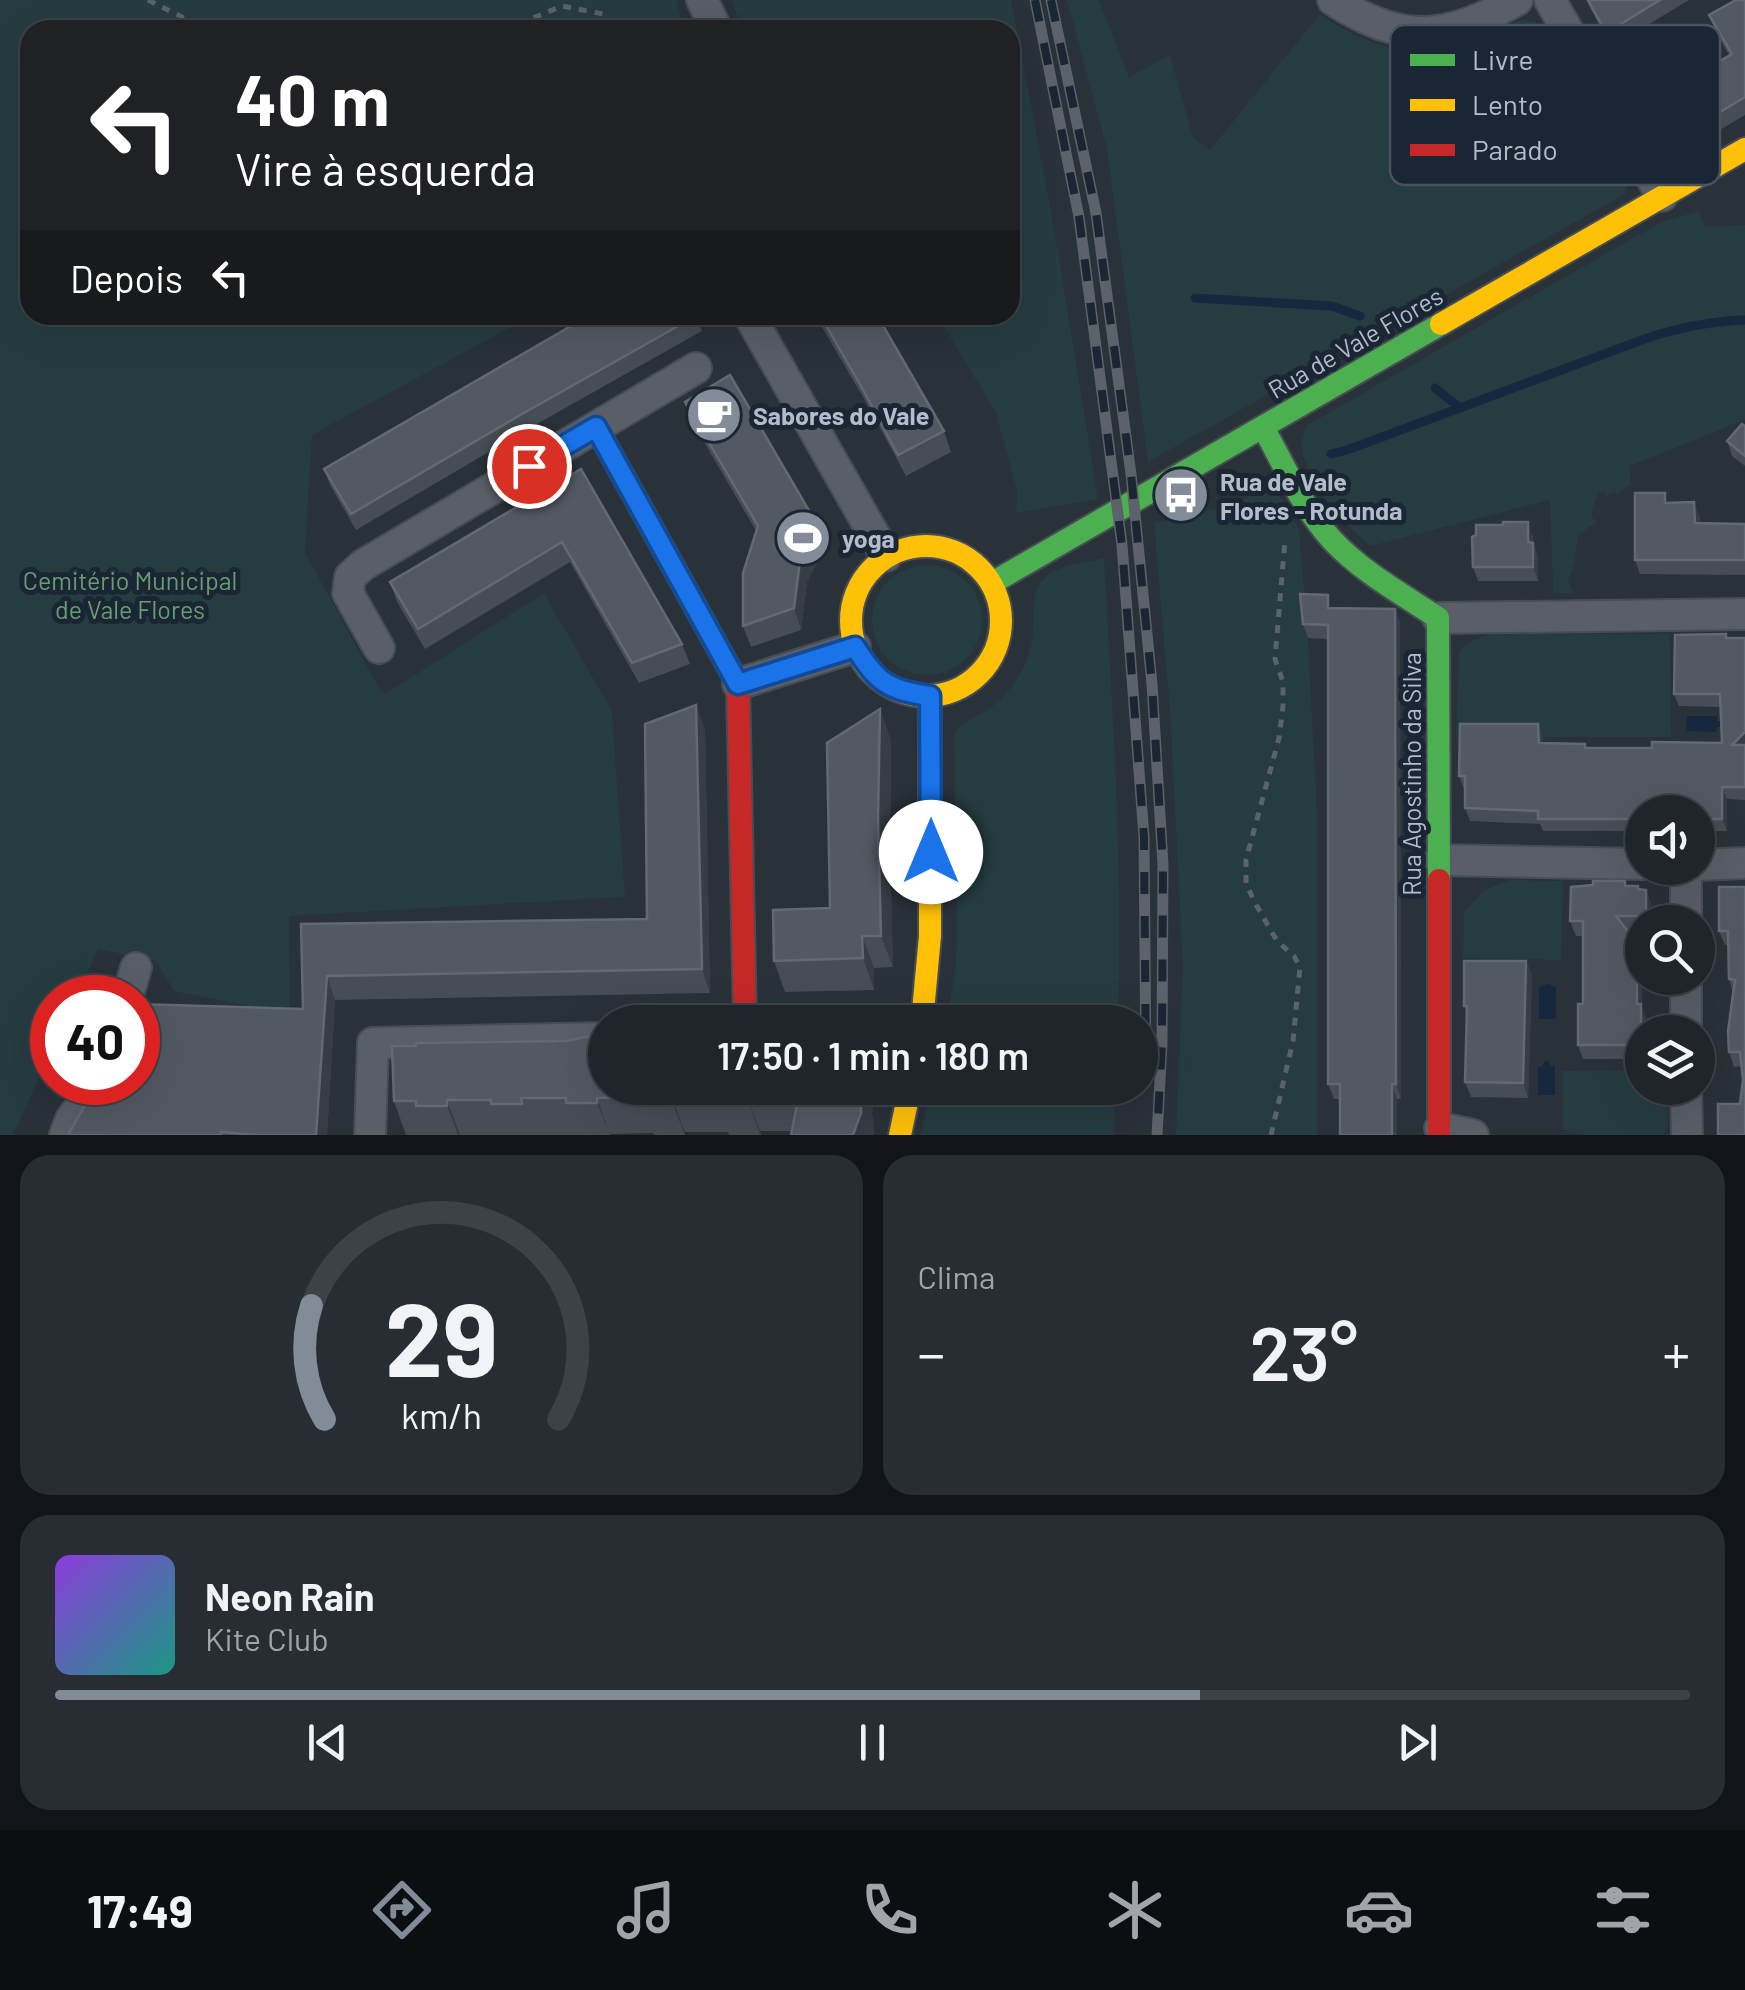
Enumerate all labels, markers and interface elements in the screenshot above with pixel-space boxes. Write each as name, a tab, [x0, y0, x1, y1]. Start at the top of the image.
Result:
legend	[1390, 25, 1720, 185]
text: Livre	[1472, 42, 1533, 76]
text: 40 m	[235, 56, 390, 140]
icon: left	[70, 60, 200, 190]
text: Lento	[1472, 87, 1543, 121]
text: Parado	[1472, 132, 1558, 166]
text: Vire à esquerda	[235, 141, 536, 195]
icon: left	[203, 250, 258, 305]
text: Depois	[70, 255, 183, 301]
street label: Rua de Vale Flores	[1262, 280, 1448, 404]
cafe icon: Sabores do Vale	[684, 385, 744, 445]
place label: Sabores do Vale	[753, 400, 929, 430]
pin	[487, 424, 572, 509]
icon: arrive	[502, 439, 557, 494]
bus stop icon: Rua de Vale Flores - Rotunda	[1151, 465, 1211, 525]
place label: Rua de Vale Flores - Rotunda	[1220, 466, 1402, 525]
sports icon: yoga	[773, 508, 833, 568]
place label: yoga	[842, 523, 895, 553]
park label: Cemitério Municipal de Vale Flores	[23, 565, 237, 624]
street label: Rua Agostinho da Silva	[1396, 652, 1426, 896]
map controls	[1625, 795, 1715, 1105]
button: sound	[1625, 795, 1715, 885]
position arrow	[879, 800, 983, 904]
button: search	[1625, 905, 1715, 995]
speed limit sign: 40	[30, 975, 160, 1105]
button: layers	[1625, 1015, 1715, 1105]
text: 17:50 · 1 min · 180 m	[717, 1032, 1029, 1078]
text: Clima	[918, 1257, 995, 1295]
text: 29	[385, 1273, 498, 1398]
text: 23°	[1249, 1306, 1358, 1396]
text: −	[918, 1319, 945, 1385]
text: +	[1662, 1319, 1690, 1385]
text: km/h	[401, 1393, 482, 1436]
text: Neon Rain	[205, 1573, 374, 1619]
text: Kite Club	[205, 1619, 329, 1657]
icon: previous	[300, 1715, 355, 1770]
icon: pause	[845, 1715, 900, 1770]
icon: next	[1390, 1715, 1445, 1770]
icon: directions	[367, 1875, 437, 1945]
icon: music	[611, 1875, 681, 1945]
icon: phone	[855, 1875, 925, 1945]
icon: climate	[1100, 1875, 1170, 1945]
icon: car	[1344, 1875, 1414, 1945]
icon: filters	[1588, 1875, 1658, 1945]
text: 17:49	[87, 1883, 193, 1937]

